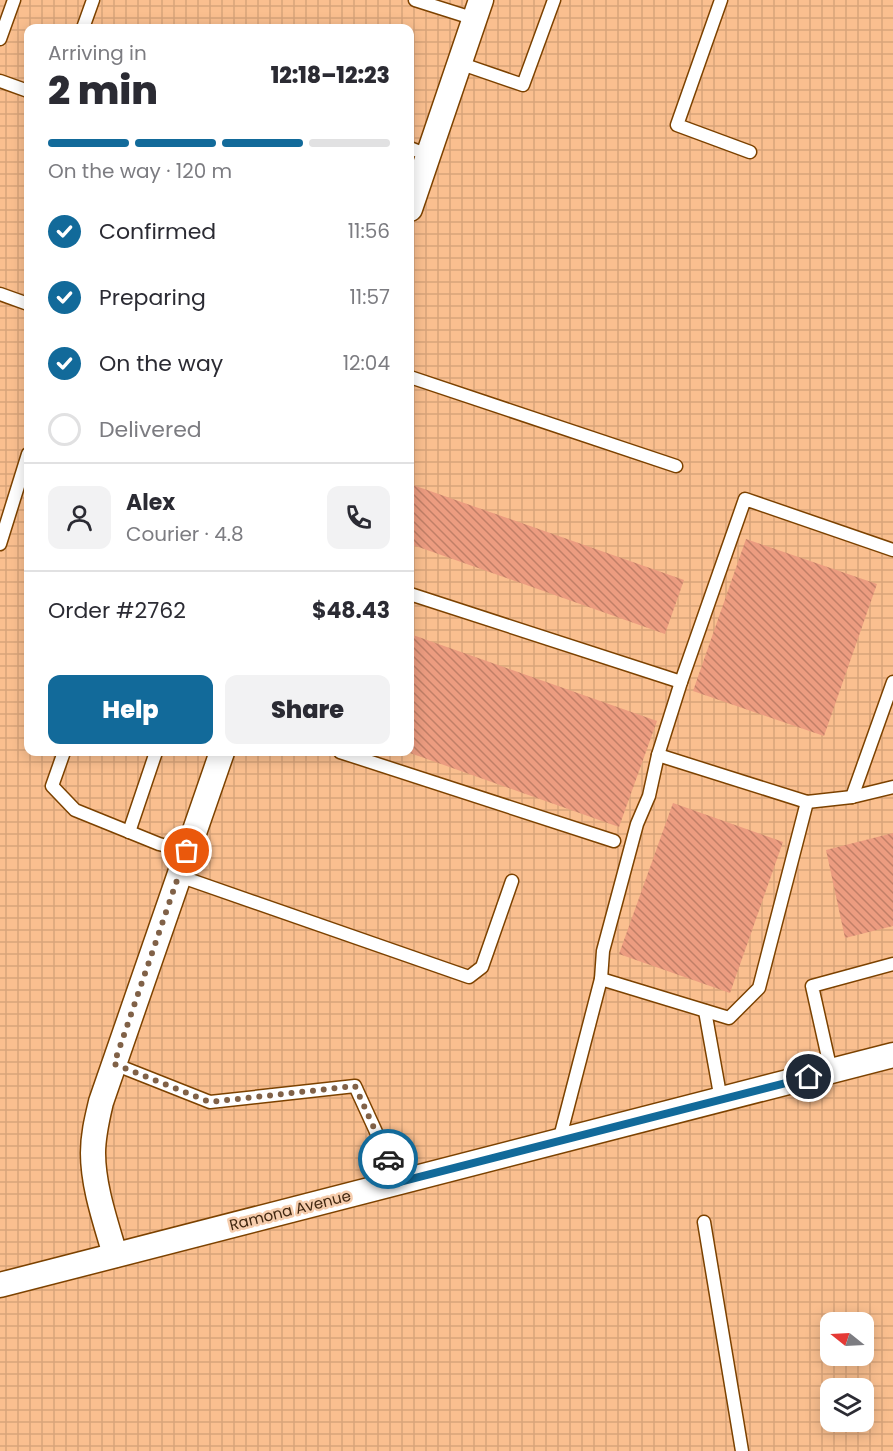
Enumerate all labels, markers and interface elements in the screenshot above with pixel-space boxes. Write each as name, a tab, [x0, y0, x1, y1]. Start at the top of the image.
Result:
text: Arriving in	[48, 39, 147, 67]
text: 12:18–12:23	[271, 60, 390, 91]
text: 2 min	[48, 63, 158, 118]
text: On the way · 120 m	[48, 157, 232, 185]
icon: check	[48, 215, 81, 248]
text: Confirmed	[99, 216, 216, 247]
text: 11:56	[348, 217, 390, 245]
icon: check	[48, 281, 81, 314]
text: Preparing	[99, 282, 206, 313]
text: 11:57	[349, 283, 390, 311]
icon: check	[48, 347, 81, 380]
text: On the way	[99, 348, 223, 379]
text: 12:04	[343, 349, 390, 377]
text: Delivered	[99, 414, 202, 445]
button: person	[48, 486, 111, 549]
button: phone	[327, 486, 390, 549]
text: Alex	[126, 487, 175, 518]
text: Courier · 4.8	[126, 520, 244, 548]
text: Order #2762	[48, 595, 186, 626]
text: $48.43	[312, 595, 390, 626]
button: Help	[48, 675, 213, 744]
button: Share	[225, 675, 390, 744]
pin	[161, 825, 212, 876]
icon: bag	[170, 834, 203, 867]
pin	[783, 1051, 834, 1102]
icon: home	[792, 1060, 825, 1093]
courier	[358, 1129, 418, 1189]
icon: car	[372, 1143, 405, 1176]
street label: Ramona Avenue	[227, 1185, 353, 1235]
north arrow	[820, 1312, 874, 1366]
map controls	[820, 1312, 874, 1432]
button: layers	[820, 1378, 874, 1432]

